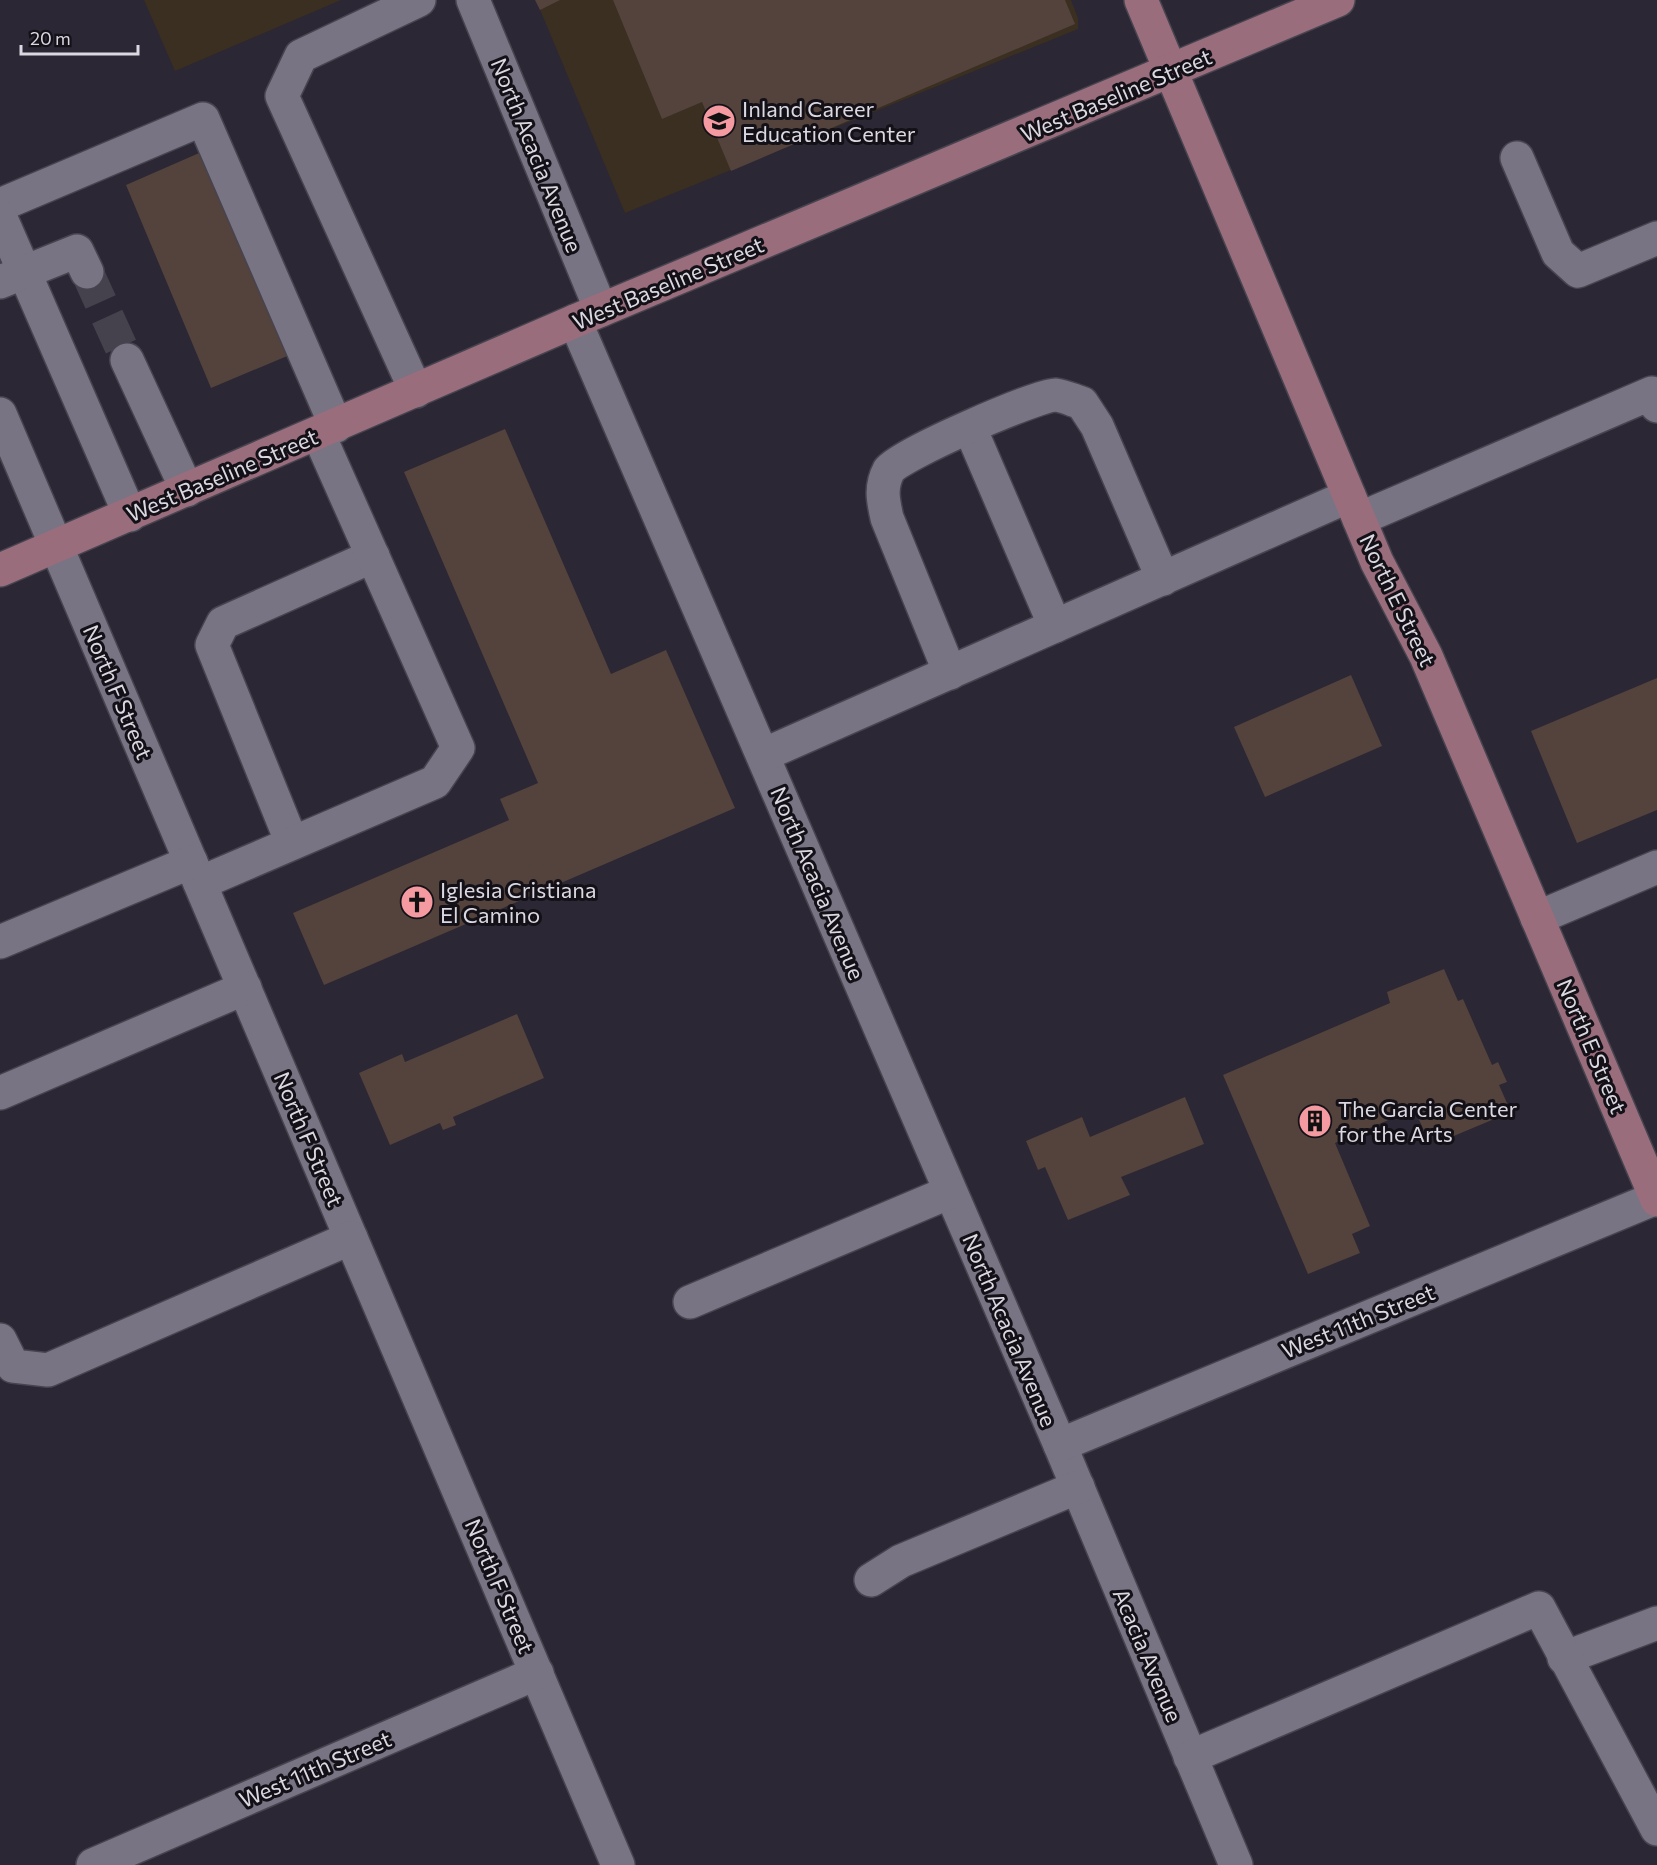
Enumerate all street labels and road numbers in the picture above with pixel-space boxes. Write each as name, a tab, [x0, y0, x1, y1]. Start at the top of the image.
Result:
street label: West Baseline Street	[1016, 43, 1216, 147]
street label: North Acacia Avenue	[486, 54, 588, 256]
street label: West Baseline Street	[568, 231, 768, 335]
street label: West Baseline Street	[122, 423, 322, 527]
street label: North E Street	[1354, 529, 1442, 671]
street label: North F Street	[78, 621, 158, 763]
street label: North Acacia Avenue	[765, 782, 871, 984]
street label: North E Street	[1551, 975, 1633, 1117]
street label: North F Street	[269, 1068, 349, 1210]
street label: North Acacia Avenue	[957, 1229, 1063, 1431]
street label: West 11th Street	[1278, 1278, 1438, 1364]
street label: North F Street	[460, 1515, 540, 1657]
street label: Acacia Avenue	[1108, 1584, 1188, 1726]
street label: West 11th Street	[235, 1725, 395, 1813]

